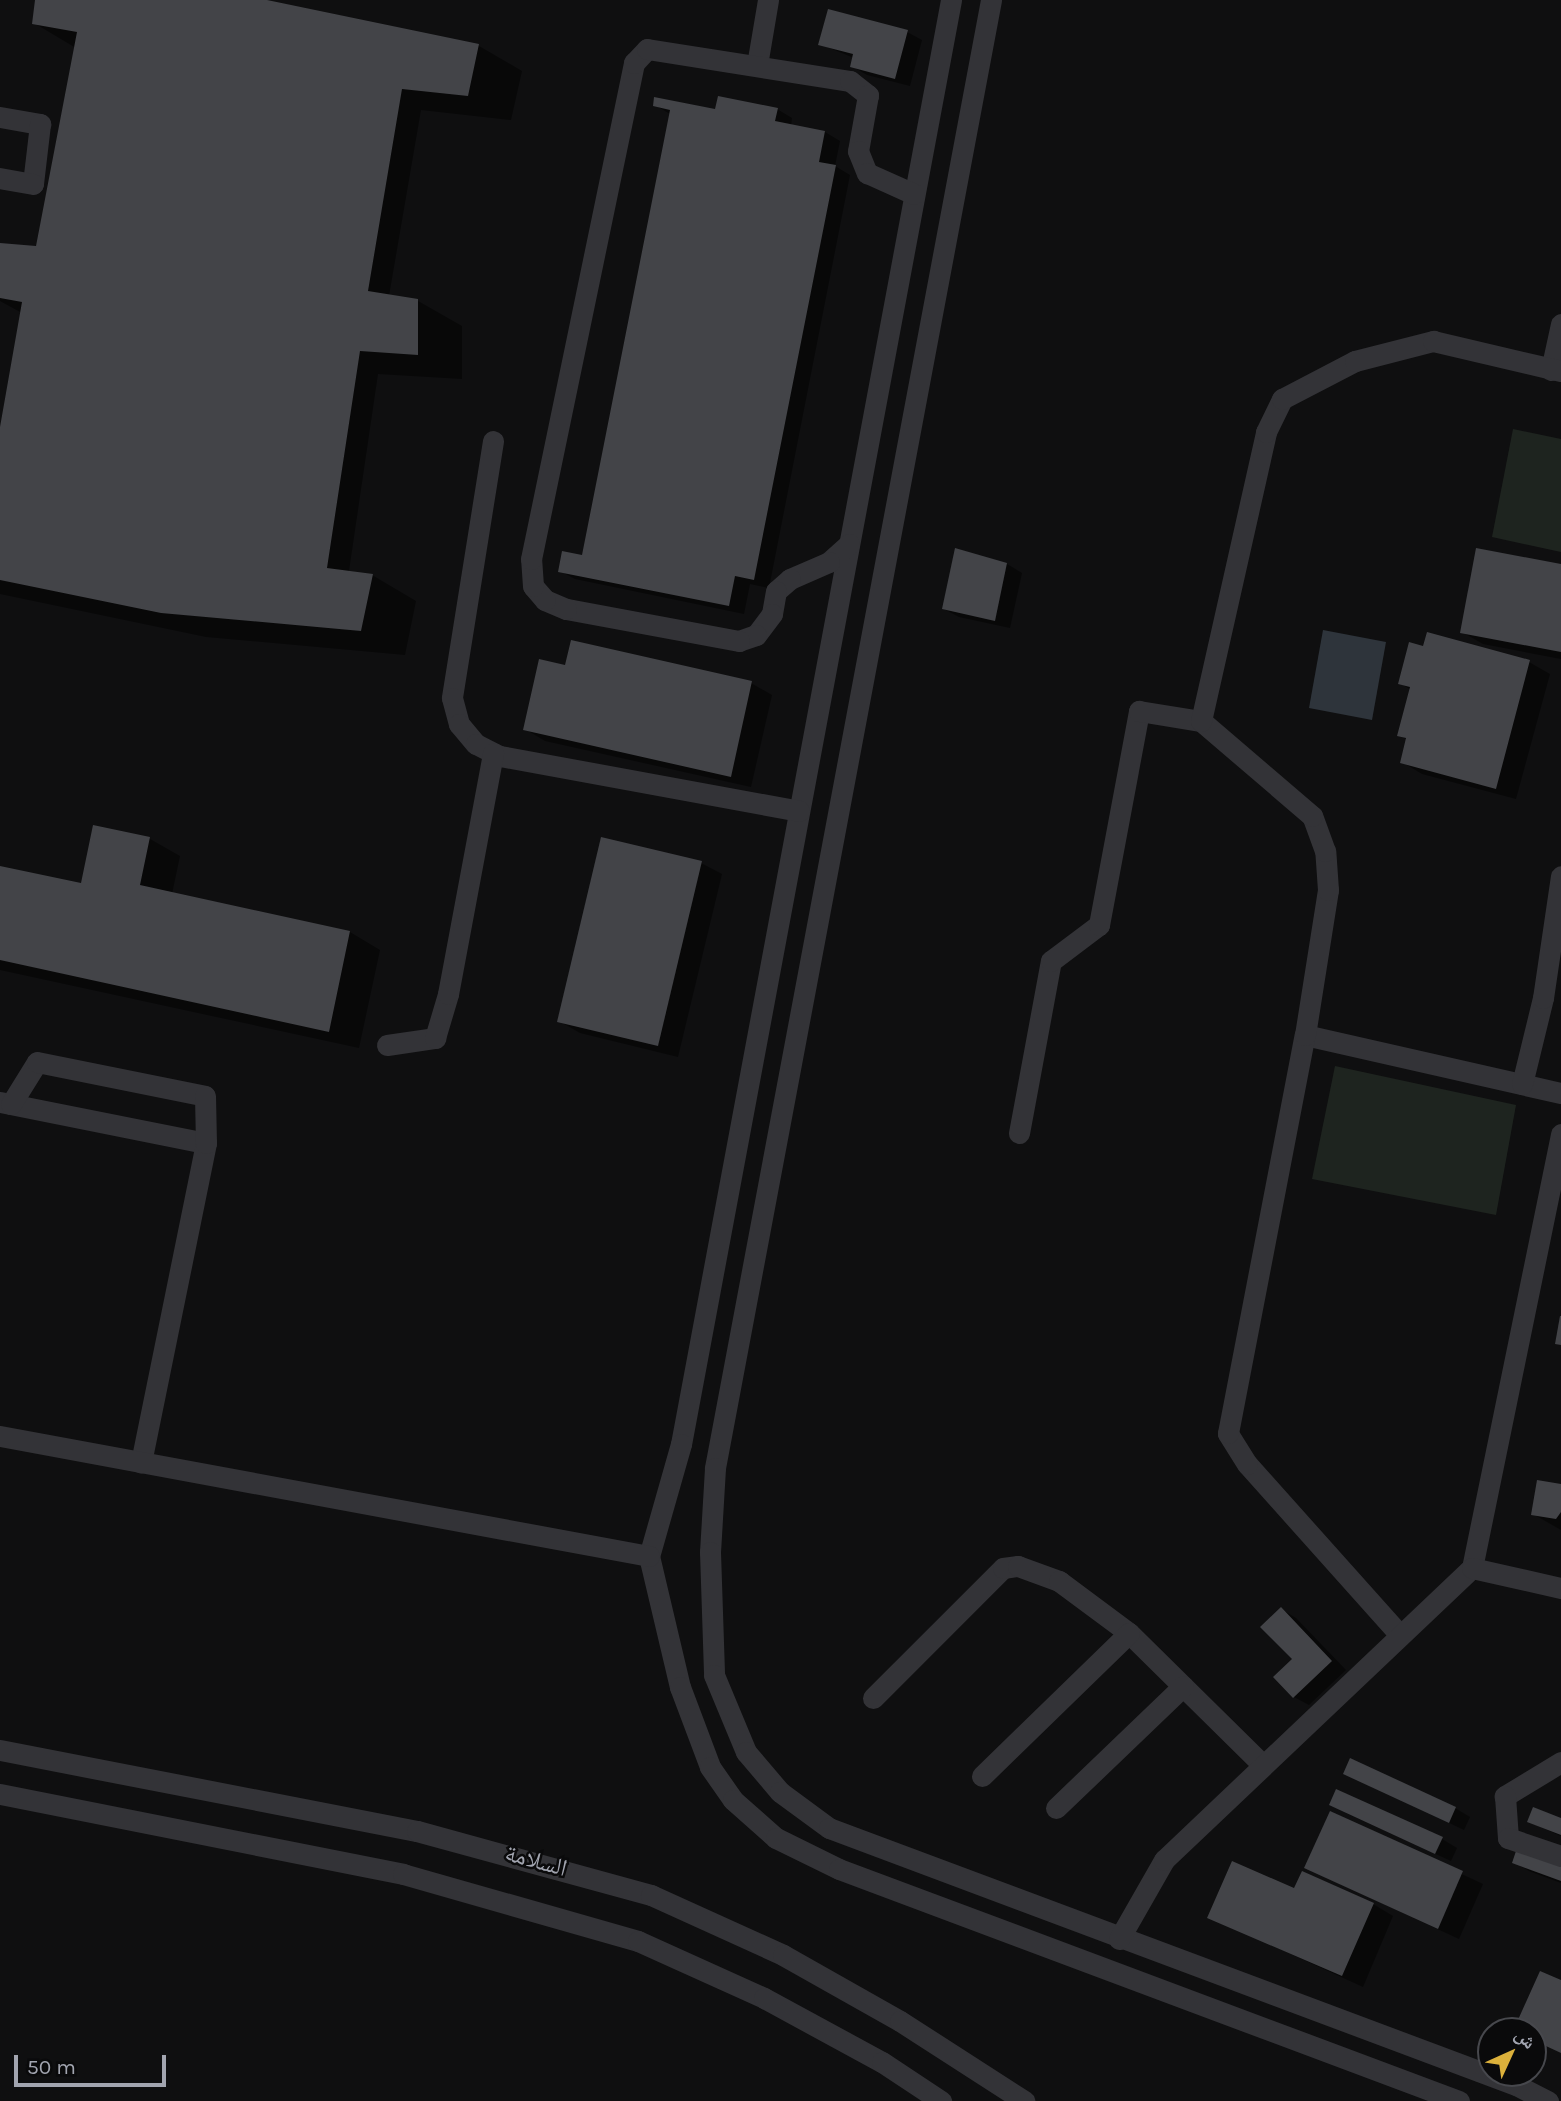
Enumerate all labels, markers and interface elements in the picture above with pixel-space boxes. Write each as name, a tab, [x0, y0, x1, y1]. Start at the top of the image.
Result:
street label: السلامة	[502, 1839, 570, 1883]
north arrow	[1477, 2017, 1547, 2087]
text: ش	[1511, 2024, 1540, 2053]
scale bar	[18, 2042, 170, 2086]
text: 50 m	[27, 2055, 76, 2079]

